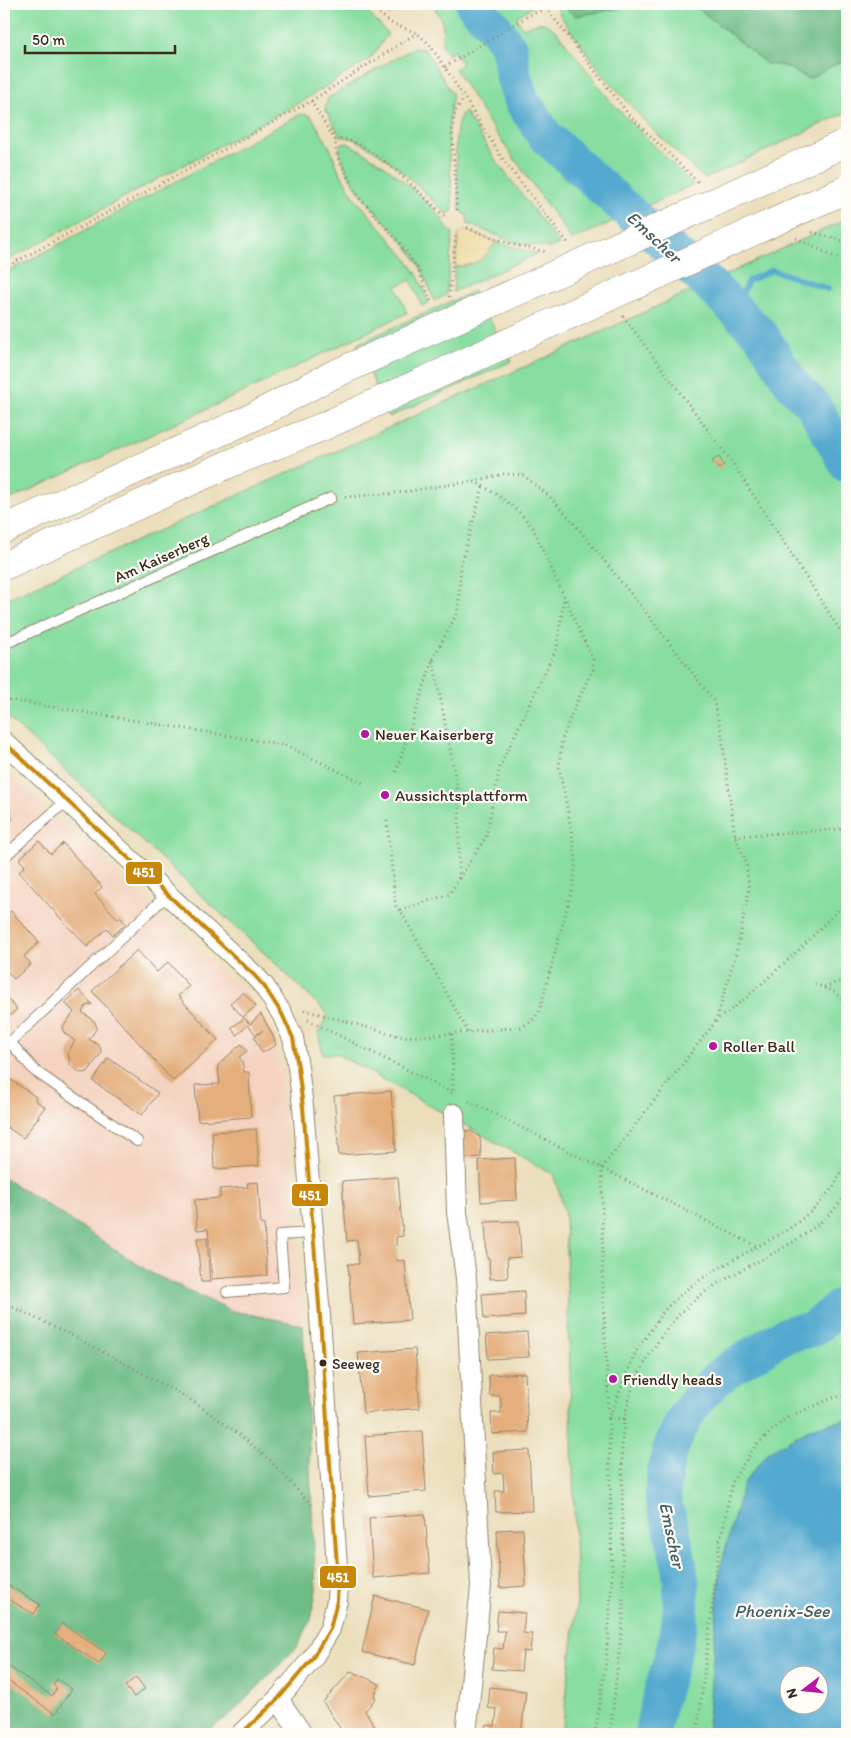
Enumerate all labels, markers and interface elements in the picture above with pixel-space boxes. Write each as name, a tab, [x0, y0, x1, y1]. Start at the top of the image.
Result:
scale bar	[25, 22, 175, 54]
text: 50 m	[32, 31, 65, 49]
water label: Emscher	[622, 206, 687, 269]
street label: Am Kaiserberg	[111, 528, 212, 587]
place label: Neuer Kaiserberg	[375, 725, 494, 744]
marker: Neuer Kaiserberg	[359, 728, 371, 740]
place label: Aussichtsplattform	[395, 786, 528, 805]
marker: Aussichtsplattform	[379, 789, 391, 801]
line badge: 451	[125, 861, 163, 885]
text: 451	[133, 864, 156, 881]
place label: Roller Ball	[723, 1037, 796, 1056]
marker: Roller Ball	[707, 1040, 719, 1052]
line badge: 451	[291, 1183, 329, 1207]
text: 451	[299, 1187, 322, 1204]
place label: Seeweg	[332, 1355, 380, 1373]
marker: Seeweg	[318, 1358, 328, 1368]
place label: Friendly heads	[623, 1370, 722, 1389]
marker: Friendly heads	[607, 1373, 619, 1385]
water label: Emscher	[654, 1500, 690, 1572]
line badge: 451	[319, 1565, 357, 1589]
text: 451	[327, 1569, 350, 1586]
water label: Phoenix-See	[734, 1600, 831, 1622]
north arrow	[778, 1666, 828, 1716]
text: N	[783, 1687, 801, 1700]

